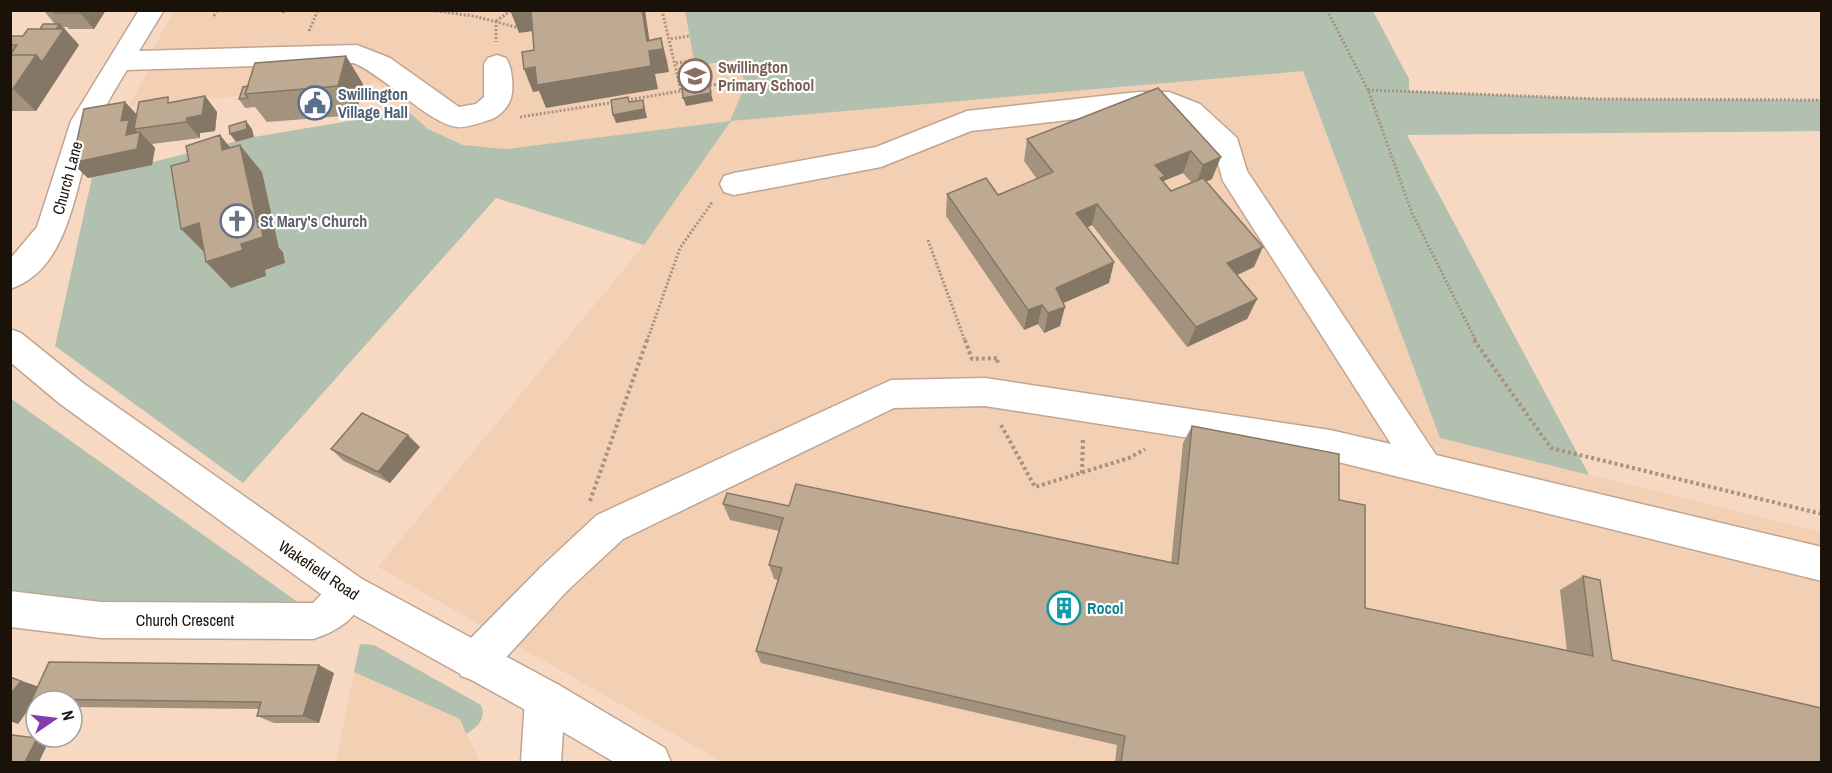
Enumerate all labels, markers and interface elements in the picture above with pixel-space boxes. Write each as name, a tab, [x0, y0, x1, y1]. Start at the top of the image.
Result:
place label: Swillington Primary School	[718, 56, 814, 96]
school or university icon: Swillington Primary School	[677, 58, 713, 94]
place label: Swillington Village Hall	[338, 83, 408, 123]
public building icon: Swillington Village Hall	[297, 85, 333, 121]
street label: Church Lane	[47, 139, 87, 217]
church icon: St Mary's Church	[219, 203, 255, 239]
place label: St Mary's Church	[260, 210, 367, 232]
street label: Wakefield Road	[274, 535, 364, 605]
building icon: Rocol	[1046, 590, 1082, 626]
place label: Rocol	[1087, 597, 1123, 619]
street label: Church Crescent	[136, 609, 235, 631]
north arrow	[24, 689, 84, 749]
text: N	[57, 708, 80, 723]

